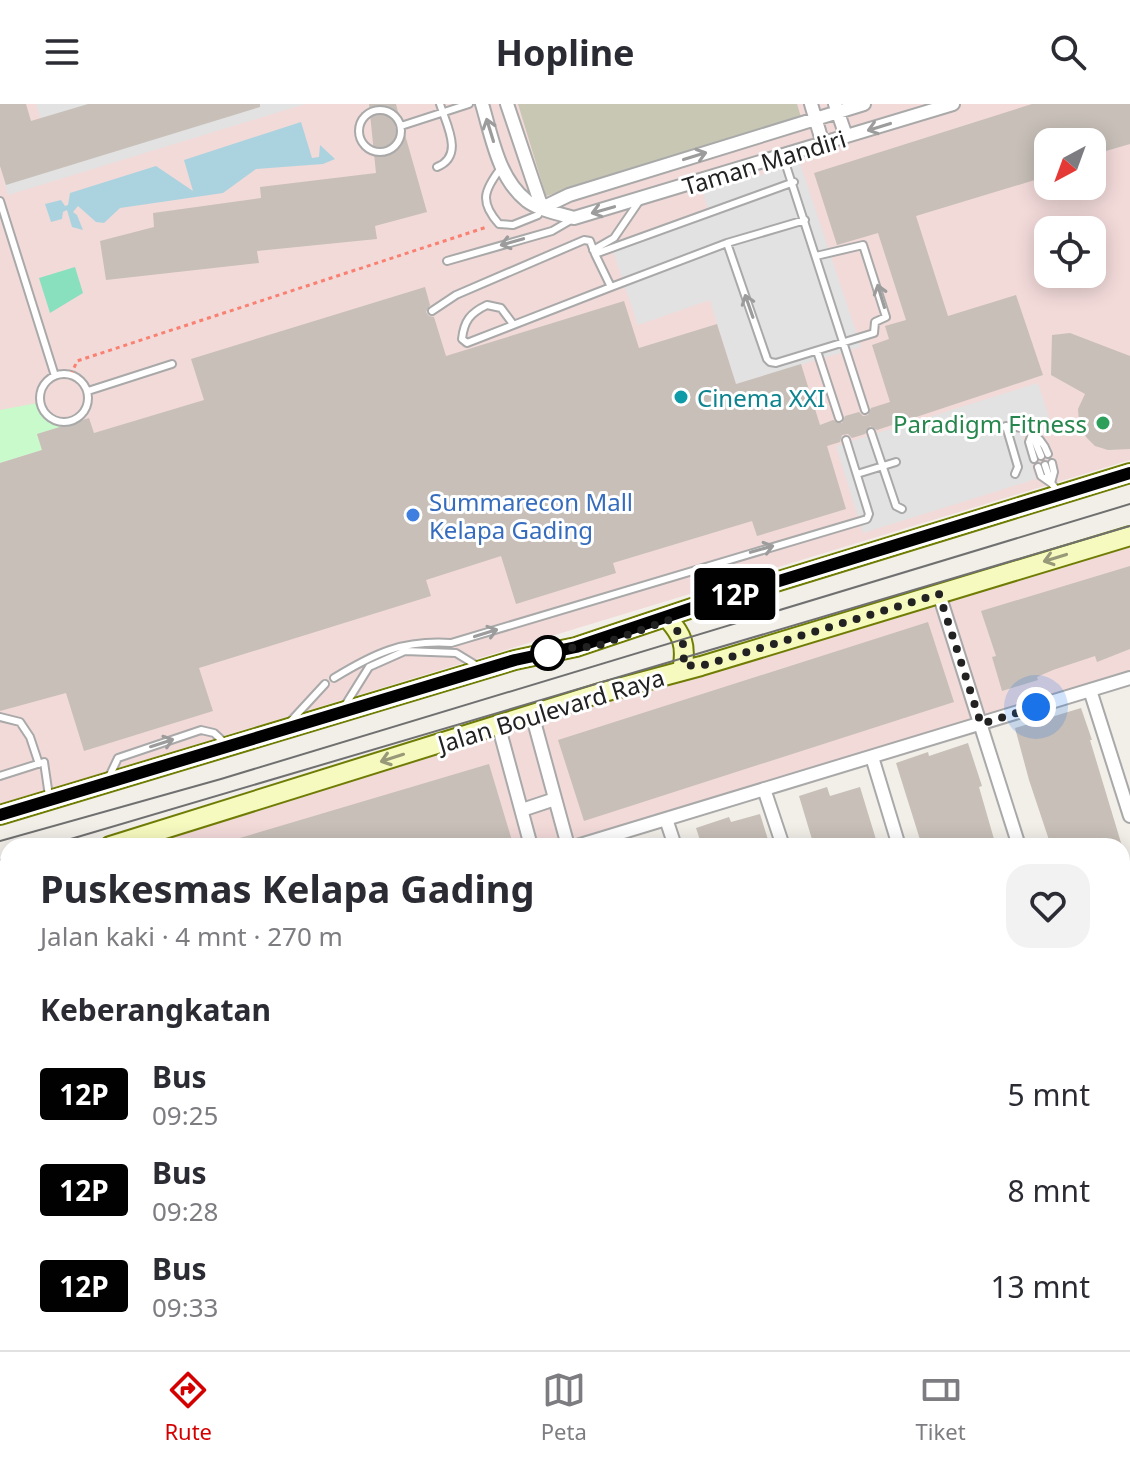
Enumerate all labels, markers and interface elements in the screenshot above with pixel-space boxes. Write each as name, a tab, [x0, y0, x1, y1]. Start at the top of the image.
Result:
text: Hopline	[495, 28, 635, 77]
icon: menu	[40, 30, 84, 74]
icon: search	[1046, 30, 1090, 74]
one-way arrow	[481, 118, 496, 143]
one-way arrow	[866, 120, 891, 135]
street label: Taman Mandiri	[678, 122, 850, 202]
north arrow	[1034, 128, 1106, 200]
map controls	[1034, 128, 1106, 288]
one-way arrow	[683, 148, 708, 163]
one-way arrow	[591, 203, 617, 218]
button: locate	[1034, 216, 1106, 288]
one-way arrow	[499, 235, 525, 250]
one-way arrow	[873, 284, 888, 310]
one-way arrow	[740, 293, 755, 318]
place label: Cinema XXI	[697, 381, 825, 414]
marker: Cinema XXI	[672, 388, 690, 406]
place label: Paradigm Fitness	[893, 407, 1087, 440]
marker: Paradigm Fitness	[1094, 414, 1112, 432]
place label: Summarecon Mall Kelapa Gading	[429, 485, 633, 546]
marker: Summarecon Mall Kelapa Gading	[404, 506, 422, 524]
one-way arrow	[748, 541, 774, 556]
one-way arrow	[1043, 551, 1069, 566]
line badge: 12P	[689, 568, 781, 620]
text: 12P	[710, 575, 760, 613]
one-way arrow	[473, 625, 498, 639]
unlabelled marker	[531, 636, 565, 670]
street label: Jalan Boulevard Raya	[432, 660, 668, 761]
your location	[1016, 687, 1056, 727]
one-way arrow	[149, 735, 175, 750]
one-way arrow	[379, 751, 404, 766]
text: Puskesmas Kelapa Gading	[40, 862, 535, 914]
button: heart	[1006, 864, 1090, 948]
text: Jalan kaki · 4 mnt · 270 m	[40, 918, 343, 954]
text: Keberangkatan	[40, 989, 271, 1030]
text: Bus	[152, 1056, 207, 1097]
text: 5 mnt	[1008, 1074, 1090, 1115]
text: 12P	[59, 1075, 109, 1113]
text: 09:25	[152, 1097, 218, 1133]
text: Bus	[152, 1152, 207, 1193]
text: 8 mnt	[1008, 1170, 1090, 1211]
text: 12P	[59, 1171, 109, 1209]
text: 09:28	[152, 1193, 218, 1229]
text: Bus	[152, 1248, 207, 1289]
text: 13 mnt	[990, 1266, 1090, 1307]
text: 12P	[59, 1267, 109, 1305]
text: 09:33	[152, 1289, 218, 1325]
tab: Rute	[164, 1368, 212, 1446]
tab: Peta	[541, 1368, 587, 1446]
tab: Tiket	[916, 1368, 966, 1446]

